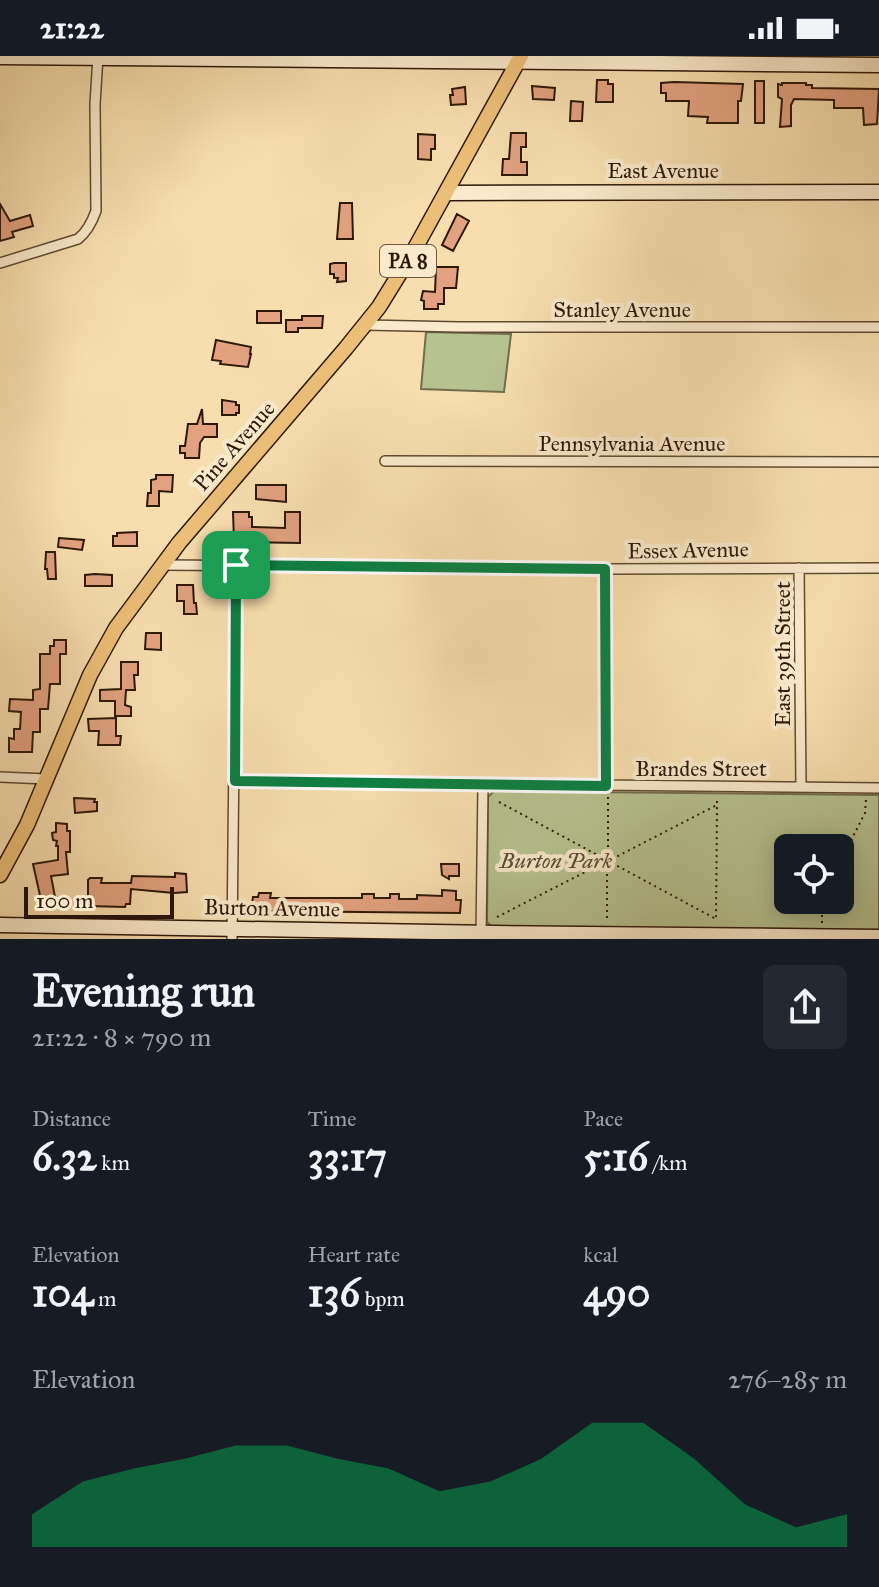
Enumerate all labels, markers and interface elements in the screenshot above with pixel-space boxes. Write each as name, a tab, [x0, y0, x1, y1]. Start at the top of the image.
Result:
text: 21:22	[40, 10, 104, 46]
street label: East Avenue	[607, 157, 719, 184]
road number: PA 8	[380, 245, 436, 277]
street label: Stanley Avenue	[553, 296, 691, 323]
street label: Pine Avenue	[188, 395, 280, 497]
street label: Pennsylvania Avenue	[539, 430, 725, 457]
pin	[202, 531, 270, 599]
street label: Essex Avenue	[627, 535, 749, 565]
icon: arrive	[214, 543, 258, 587]
street label: East 39th Street	[769, 581, 796, 727]
street label: Brandes Street	[635, 755, 767, 782]
map controls	[774, 834, 854, 914]
button: locate	[774, 834, 854, 914]
park label: Burton Park	[499, 847, 612, 874]
scale bar	[24, 883, 174, 919]
text: 100 m	[36, 887, 93, 914]
street label: Burton Avenue	[204, 893, 340, 923]
text: Evening run	[32, 964, 255, 1018]
button: share	[763, 965, 847, 1049]
text: 21:22 · 8 × 790 m	[32, 1021, 211, 1053]
text: Distance	[32, 1105, 111, 1132]
text: Time	[308, 1105, 356, 1132]
text: Pace	[583, 1105, 623, 1132]
text: 6.32	[32, 1132, 97, 1181]
text: 33:17	[308, 1132, 387, 1181]
text: 5:16	[583, 1132, 648, 1181]
text: km	[97, 1149, 130, 1176]
text: /km	[648, 1149, 688, 1176]
text: Elevation	[32, 1241, 119, 1268]
text: Heart rate	[308, 1241, 400, 1268]
text: kcal	[583, 1241, 618, 1268]
text: 104	[32, 1268, 93, 1317]
text: 136	[308, 1268, 360, 1317]
text: 490	[583, 1268, 650, 1317]
text: m	[93, 1285, 116, 1312]
text: bpm	[360, 1285, 405, 1312]
text: Elevation	[32, 1363, 135, 1395]
text: 276–285 m	[728, 1363, 847, 1395]

